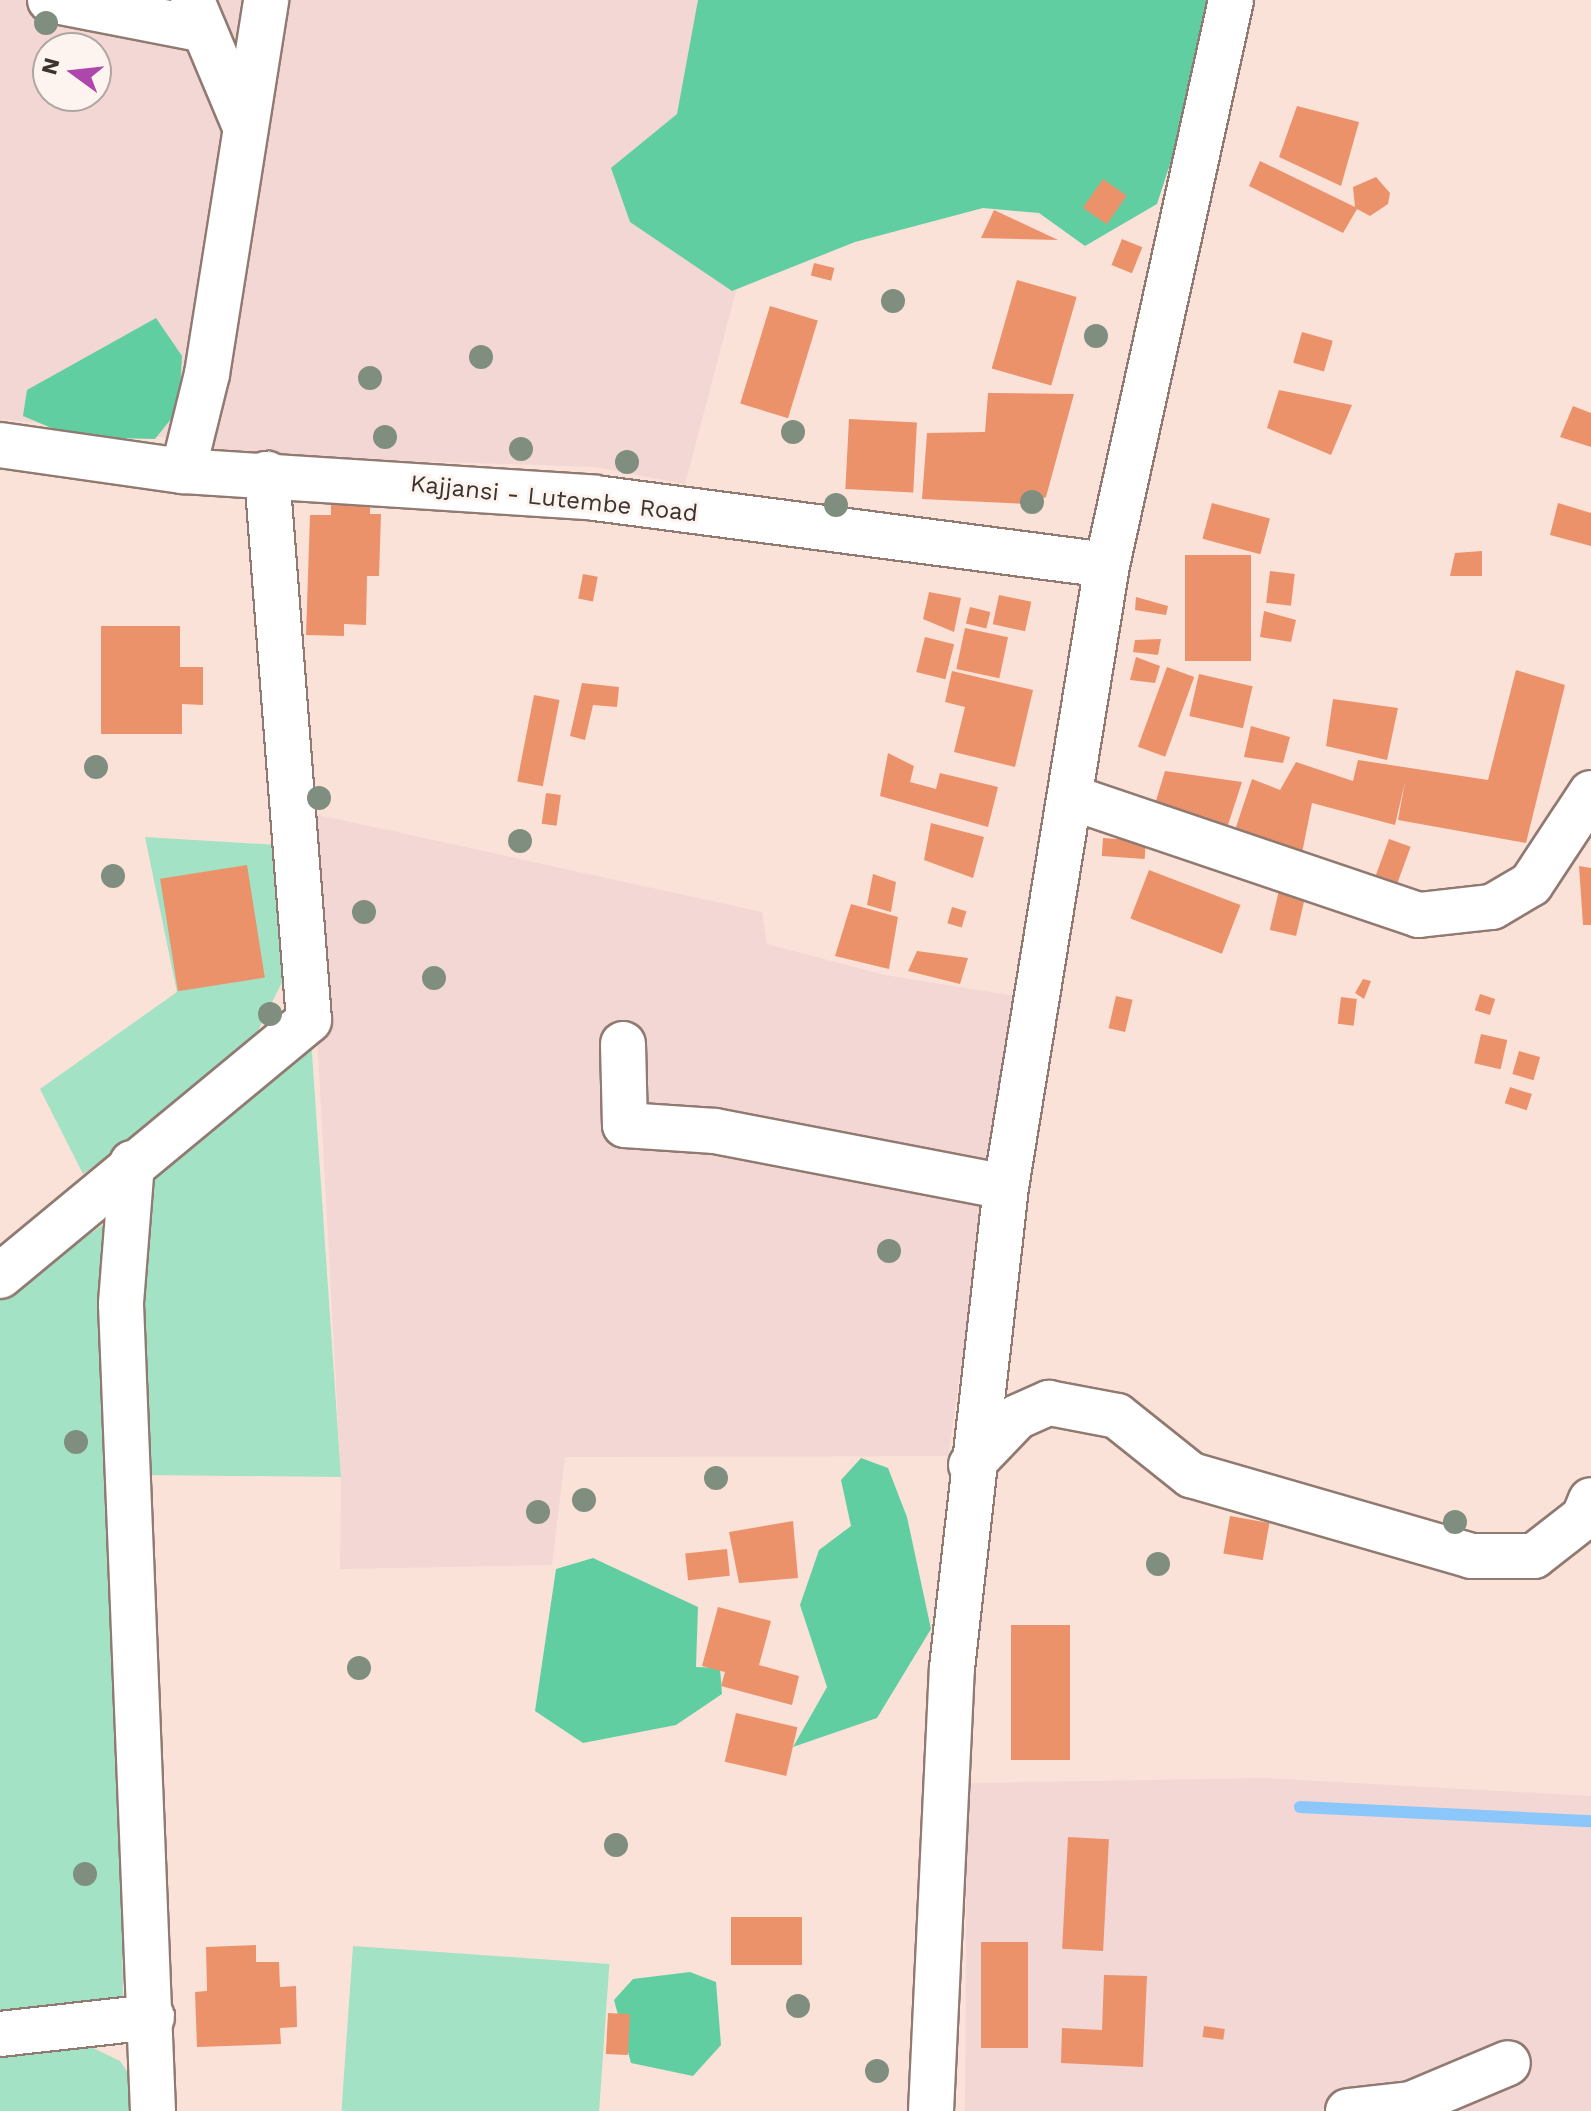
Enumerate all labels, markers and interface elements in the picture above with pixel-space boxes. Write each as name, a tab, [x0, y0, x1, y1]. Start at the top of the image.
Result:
north arrow	[32, 32, 112, 112]
text: N	[36, 55, 64, 77]
street label: Kajjansi - Lutembe Road	[409, 470, 699, 528]

